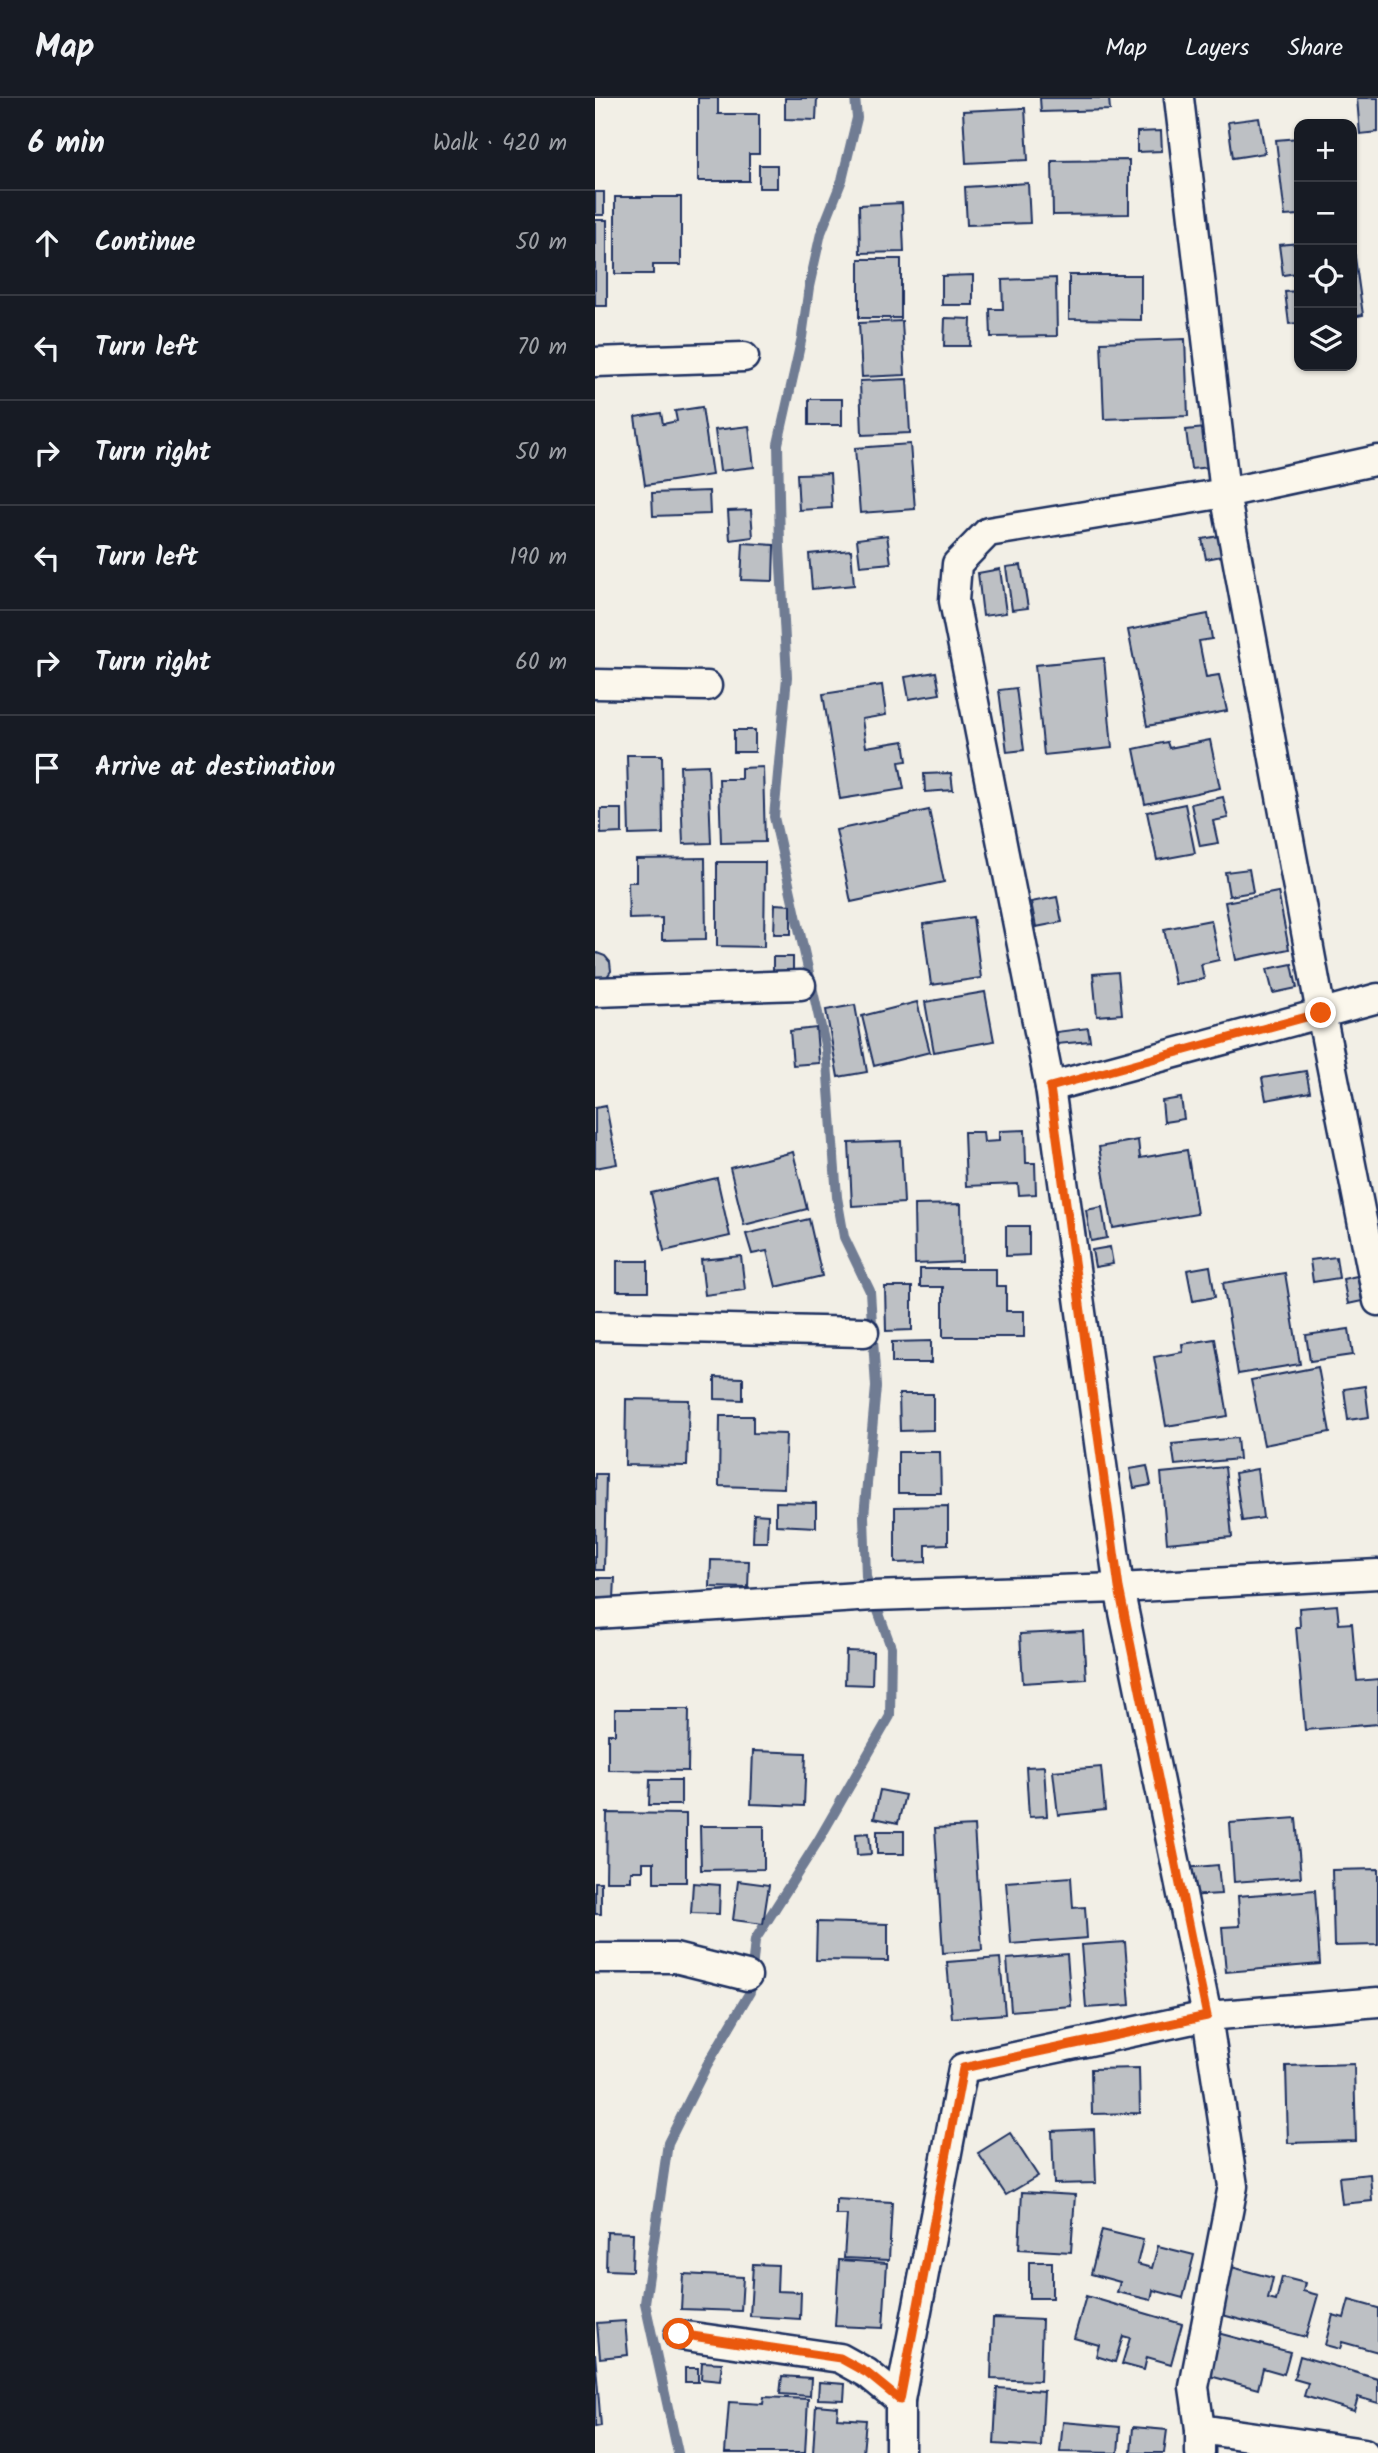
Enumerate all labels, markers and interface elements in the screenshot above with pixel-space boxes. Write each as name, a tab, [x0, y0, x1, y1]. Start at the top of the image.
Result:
text: Map	[35, 22, 95, 75]
text: Map	[1105, 29, 1147, 68]
text: Layers	[1185, 29, 1249, 68]
text: Share	[1287, 29, 1343, 68]
map controls	[1294, 119, 1357, 371]
button: +	[1294, 119, 1357, 182]
text: 6 min	[28, 120, 105, 168]
text: Walk · 420 m	[433, 126, 567, 162]
button: −	[1294, 182, 1357, 245]
text: Continue	[95, 222, 196, 264]
icon: ahead	[28, 224, 66, 262]
text: 50 m	[516, 225, 567, 261]
button: locate	[1294, 245, 1357, 308]
button: layers	[1294, 308, 1357, 371]
text: Turn left	[95, 327, 198, 369]
icon: left	[28, 329, 66, 367]
text: 70 m	[517, 330, 567, 366]
text: Turn right	[95, 432, 211, 474]
icon: right	[28, 434, 66, 472]
text: 50 m	[516, 435, 567, 471]
text: Turn left	[95, 537, 198, 579]
icon: left	[28, 539, 66, 577]
text: 190 m	[510, 540, 567, 576]
text: Turn right	[95, 642, 211, 684]
icon: right	[28, 644, 66, 682]
text: 60 m	[515, 645, 567, 681]
text: Arrive at destination	[95, 747, 335, 789]
icon: arrive	[28, 749, 66, 787]
route end	[1305, 997, 1336, 1028]
route start	[663, 2318, 694, 2349]

